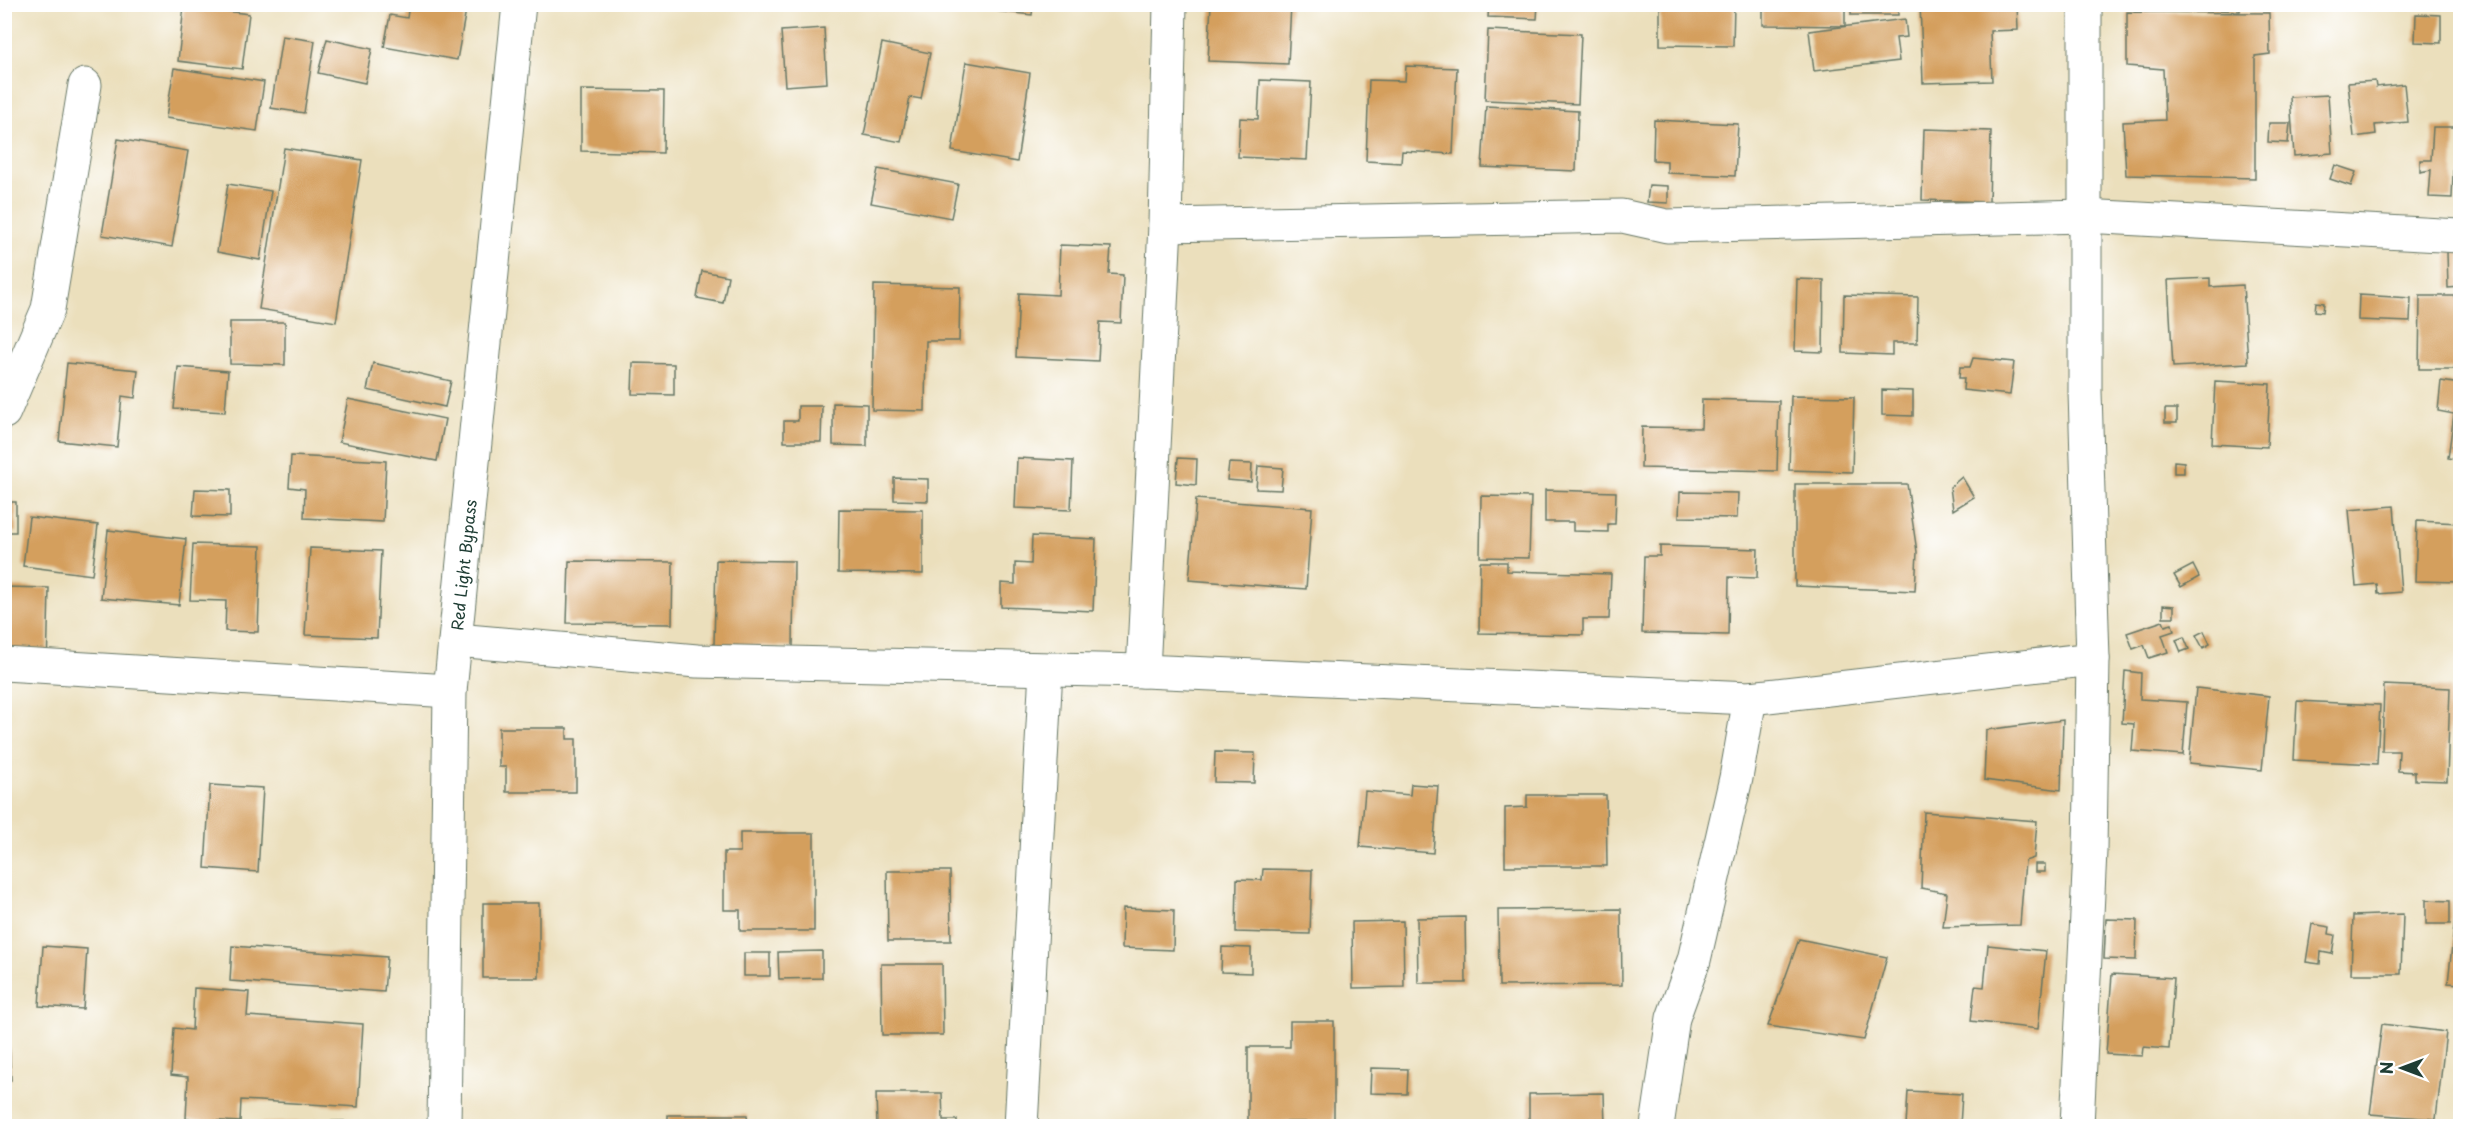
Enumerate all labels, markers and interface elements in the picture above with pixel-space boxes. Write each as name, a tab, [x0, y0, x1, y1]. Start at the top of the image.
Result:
street label: Red Light Bypass	[444, 498, 482, 632]
north arrow	[2372, 1038, 2432, 1098]
text: N	[2374, 1062, 2398, 1074]

